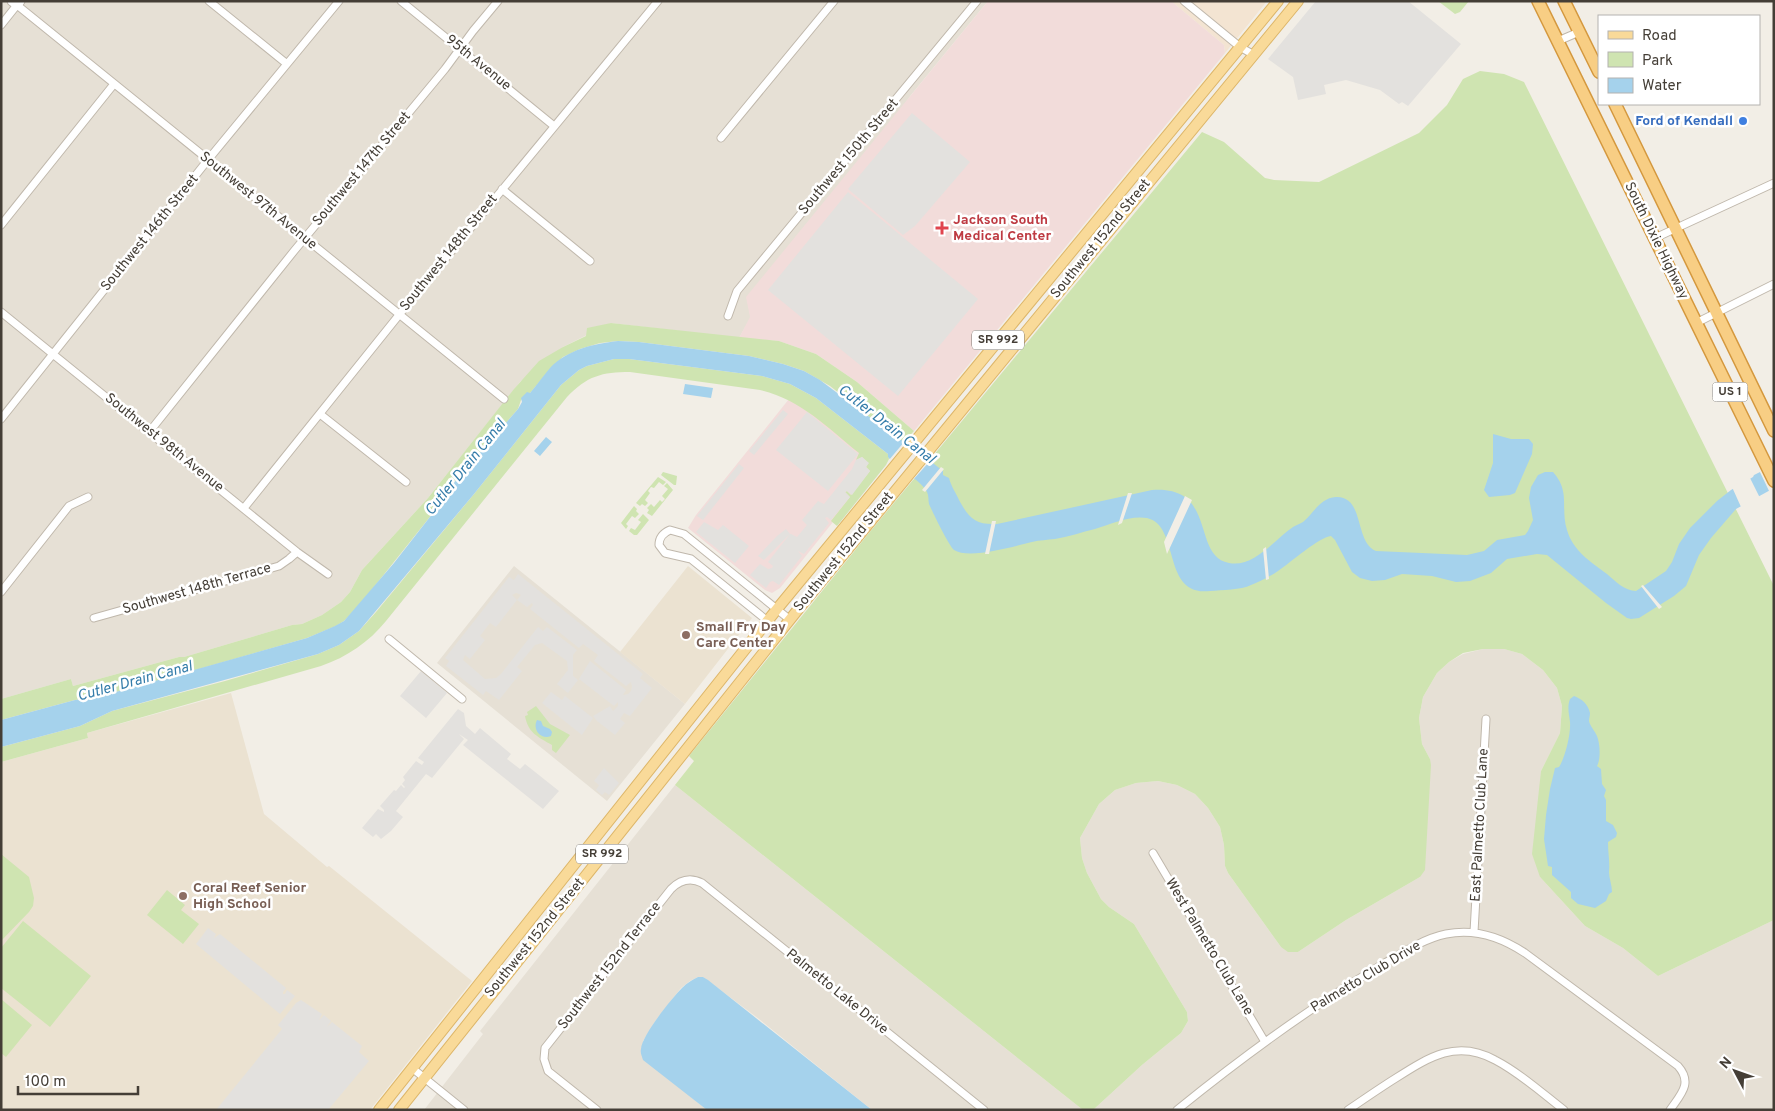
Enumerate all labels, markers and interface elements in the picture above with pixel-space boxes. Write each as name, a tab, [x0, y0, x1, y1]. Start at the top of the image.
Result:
legend	[1598, 15, 1760, 105]
text: Road	[1642, 27, 1677, 46]
street label: 95th Avenue	[442, 31, 514, 95]
text: Park	[1642, 52, 1673, 71]
text: Water	[1642, 77, 1682, 96]
street label: Southwest 150th Street	[795, 95, 903, 219]
street label: Southwest 147th Street	[309, 108, 415, 230]
place label: Ford of Kendall	[1635, 113, 1733, 130]
marker: Ford of Kendall	[1737, 115, 1749, 127]
street label: Southwest 97th Avenue	[196, 148, 320, 254]
street label: Southwest 146th Street	[98, 171, 202, 295]
street label: Southwest 152nd Street	[1047, 176, 1155, 302]
street label: South Dixie Highway	[1620, 180, 1692, 302]
street label: Southwest 148th Street	[397, 191, 501, 315]
place label: Jackson South Medical Center	[953, 212, 1051, 245]
marker: Jackson South Medical Center	[935, 221, 949, 235]
road number: SR 992	[972, 330, 1024, 350]
water label: Cutler Drain Canal	[834, 381, 939, 470]
road number: US 1	[1712, 382, 1748, 402]
street label: Southwest 98th Avenue	[101, 390, 227, 496]
water label: Cutler Drain Canal	[421, 415, 511, 520]
street label: Southwest 152nd Street	[790, 489, 898, 615]
street label: Southwest 148th Terrace	[121, 560, 273, 618]
place label: Small Fry Day Care Center	[696, 619, 786, 652]
marker: Small Fry Day Care Center	[680, 629, 692, 641]
water label: Cutler Drain Canal	[75, 657, 196, 706]
street label: East Palmetto Club Lane	[1467, 748, 1493, 902]
road number: SR 992	[576, 844, 628, 864]
street label: Southwest 152nd Street	[481, 875, 589, 1001]
street label: West Palmetto Club Lane	[1161, 875, 1257, 1019]
place label: Coral Reef Senior High School	[193, 880, 306, 913]
marker: Coral Reef Senior High School	[177, 890, 189, 902]
street label: Southwest 152nd Terrace	[555, 899, 665, 1033]
street label: Palmetto Club Drive	[1308, 937, 1424, 1017]
street label: Palmetto Lake Drive	[782, 946, 892, 1038]
north arrow	[1710, 1046, 1760, 1096]
text: N	[1717, 1054, 1736, 1073]
scale bar	[18, 1064, 138, 1096]
text: 100 m	[25, 1073, 66, 1092]

